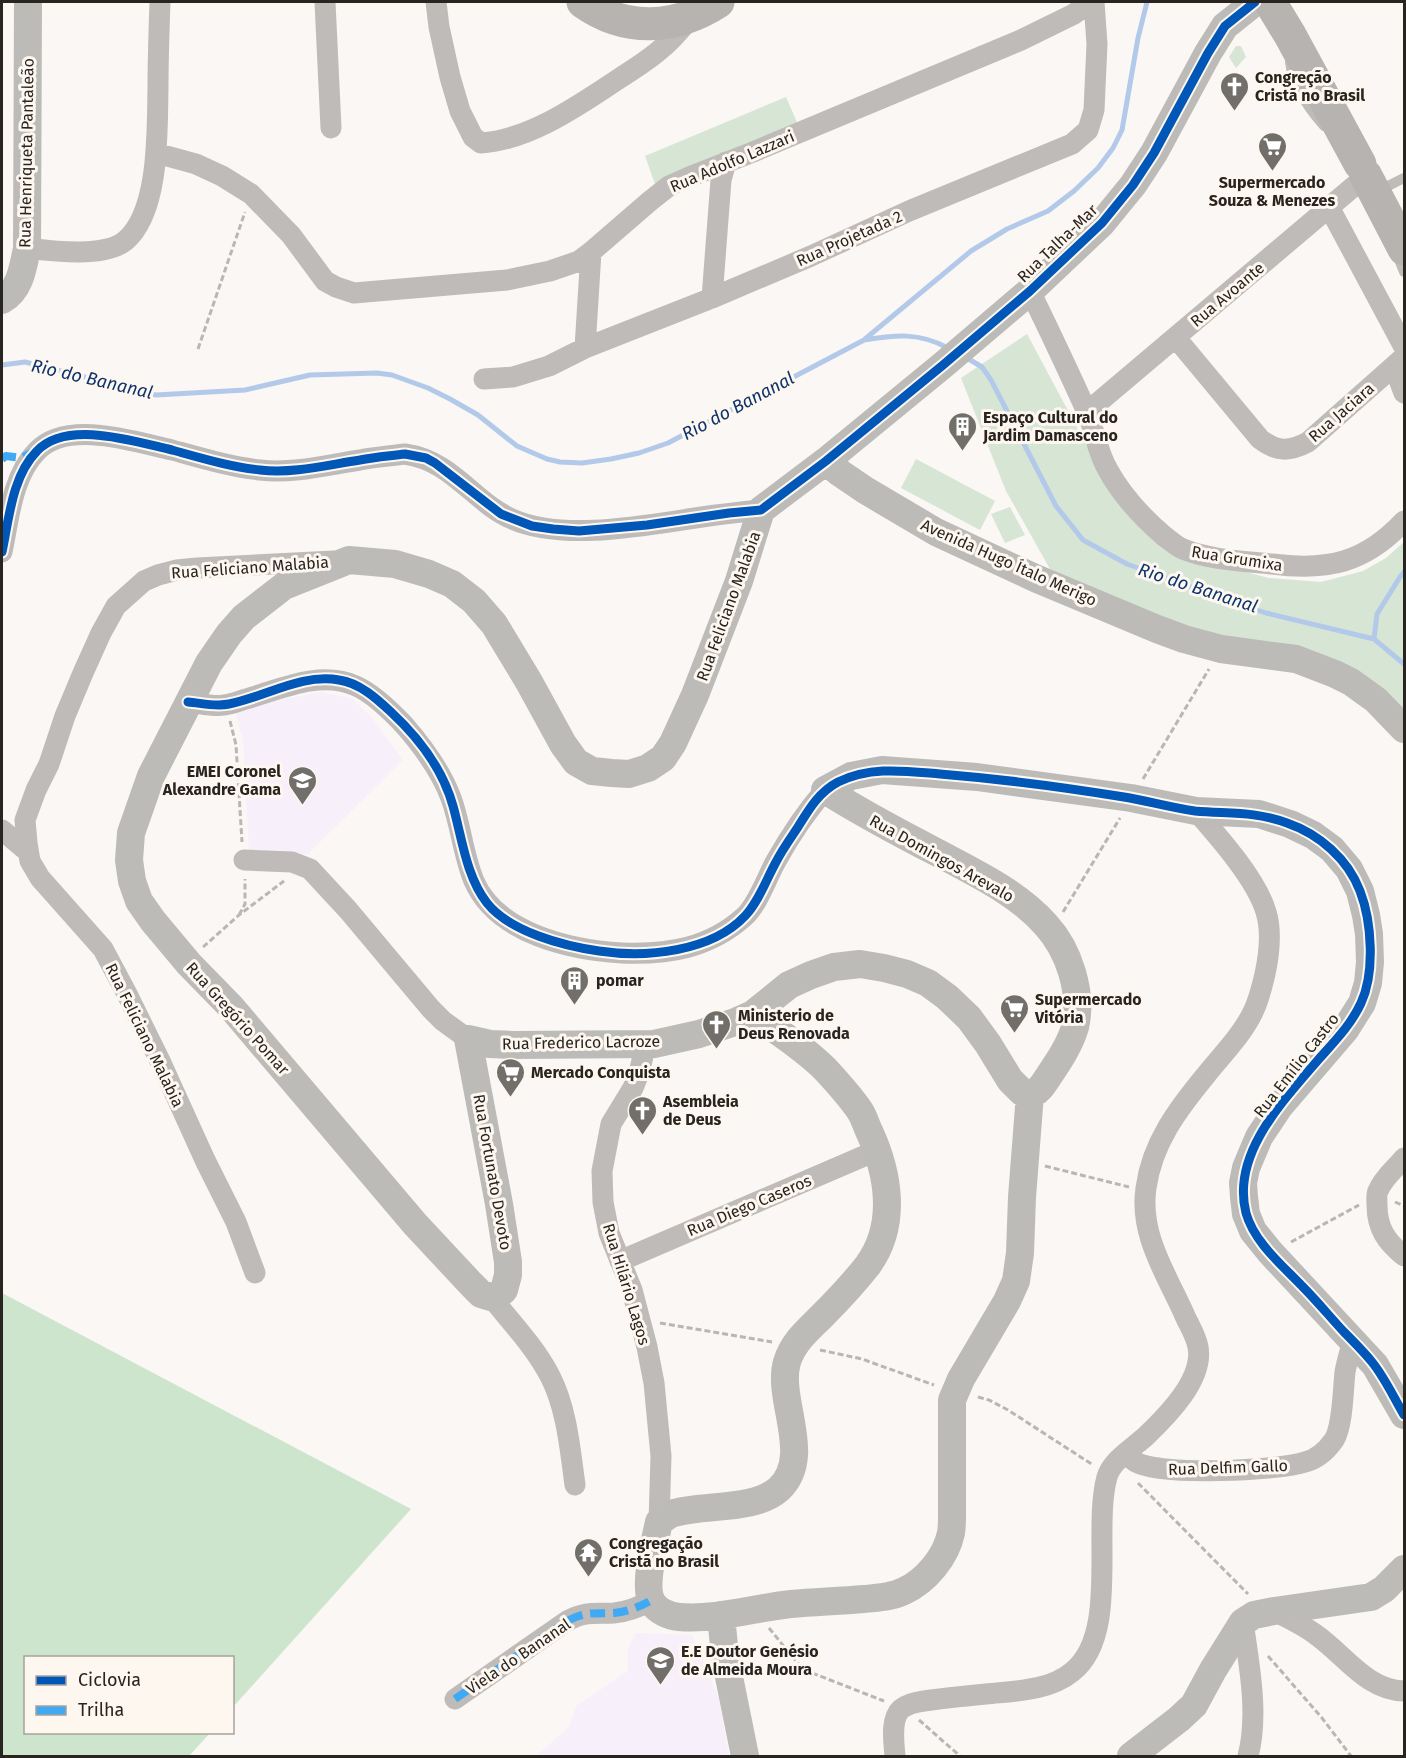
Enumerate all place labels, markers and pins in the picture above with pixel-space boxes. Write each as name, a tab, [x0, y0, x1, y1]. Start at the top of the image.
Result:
place label: Congreção Cristã no Brasil	[1255, 68, 1365, 105]
church icon: Congreção Cristã no Brasil	[1218, 70, 1250, 112]
supermarket icon: Supermercado Souza & Menezes	[1256, 130, 1288, 172]
place label: Supermercado Souza & Menezes	[1209, 173, 1335, 210]
place label: Espaço Cultural do Jardim Damasceno	[982, 408, 1118, 445]
building icon: Espaço Cultural do Jardim Damasceno	[946, 410, 978, 452]
place label: EMEI Coronel Alexandre Gama	[162, 762, 281, 799]
school or university icon: EMEI Coronel Alexandre Gama	[286, 764, 318, 806]
building icon: pomar	[559, 964, 591, 1006]
place label: pomar	[596, 971, 644, 990]
place label: Supermercado Vitória	[1034, 990, 1142, 1027]
supermarket icon: Supermercado Vitória	[998, 992, 1030, 1034]
place label: Ministerio de Deus Renovada	[738, 1006, 850, 1043]
church icon: Ministerio de Deus Renovada	[701, 1008, 733, 1050]
supermarket icon: Mercado Conquista	[494, 1056, 526, 1098]
place label: Mercado Conquista	[531, 1063, 671, 1082]
place label: Asembleia de Deus	[662, 1092, 739, 1129]
church icon: Asembleia de Deus	[626, 1094, 658, 1136]
place label: Congregação Cristã no Brasil	[609, 1534, 719, 1571]
temple icon: Congregação Cristã no Brasil	[572, 1536, 604, 1578]
place label: E.E Doutor Genésio de Almeida Moura	[681, 1642, 819, 1679]
school or university icon: E.E Doutor Genésio de Almeida Moura	[644, 1644, 676, 1686]

